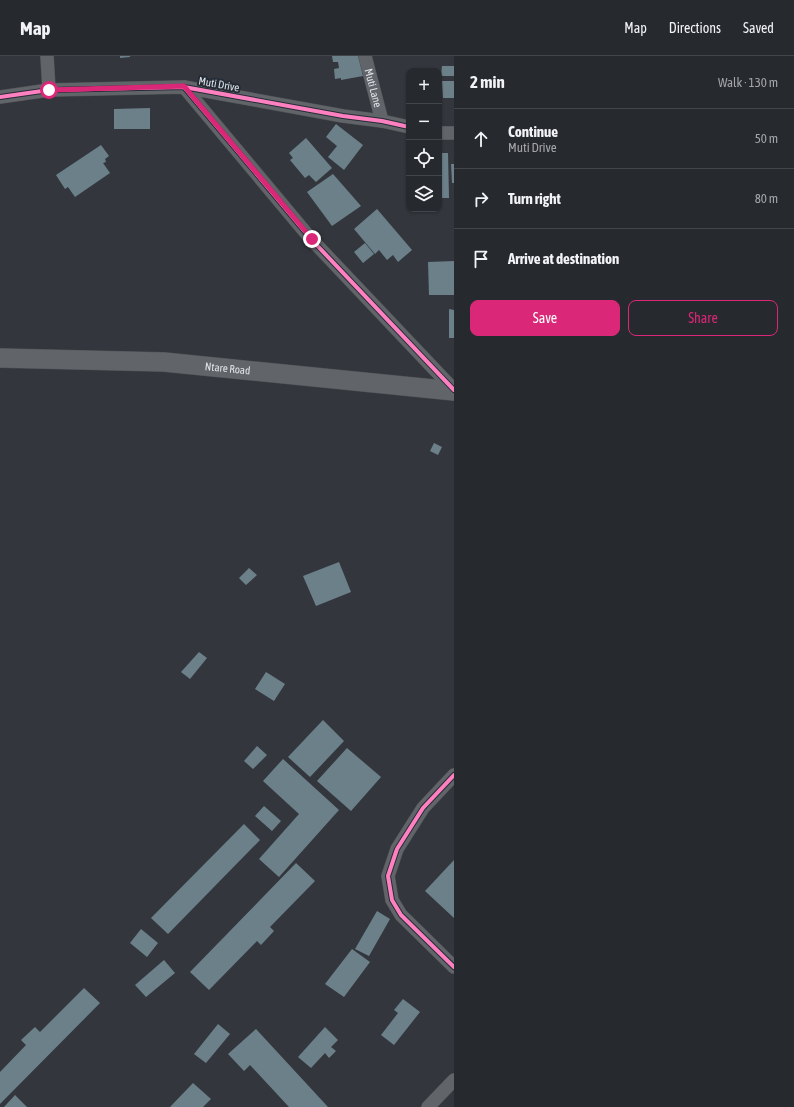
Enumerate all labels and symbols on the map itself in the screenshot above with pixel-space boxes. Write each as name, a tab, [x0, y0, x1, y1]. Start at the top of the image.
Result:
street label: Muti Lane	[363, 67, 384, 109]
street label: Muti Drive	[198, 75, 240, 93]
route start	[40, 81, 58, 99]
route end	[303, 230, 321, 248]
street label: Ntare Road	[204, 360, 251, 377]

